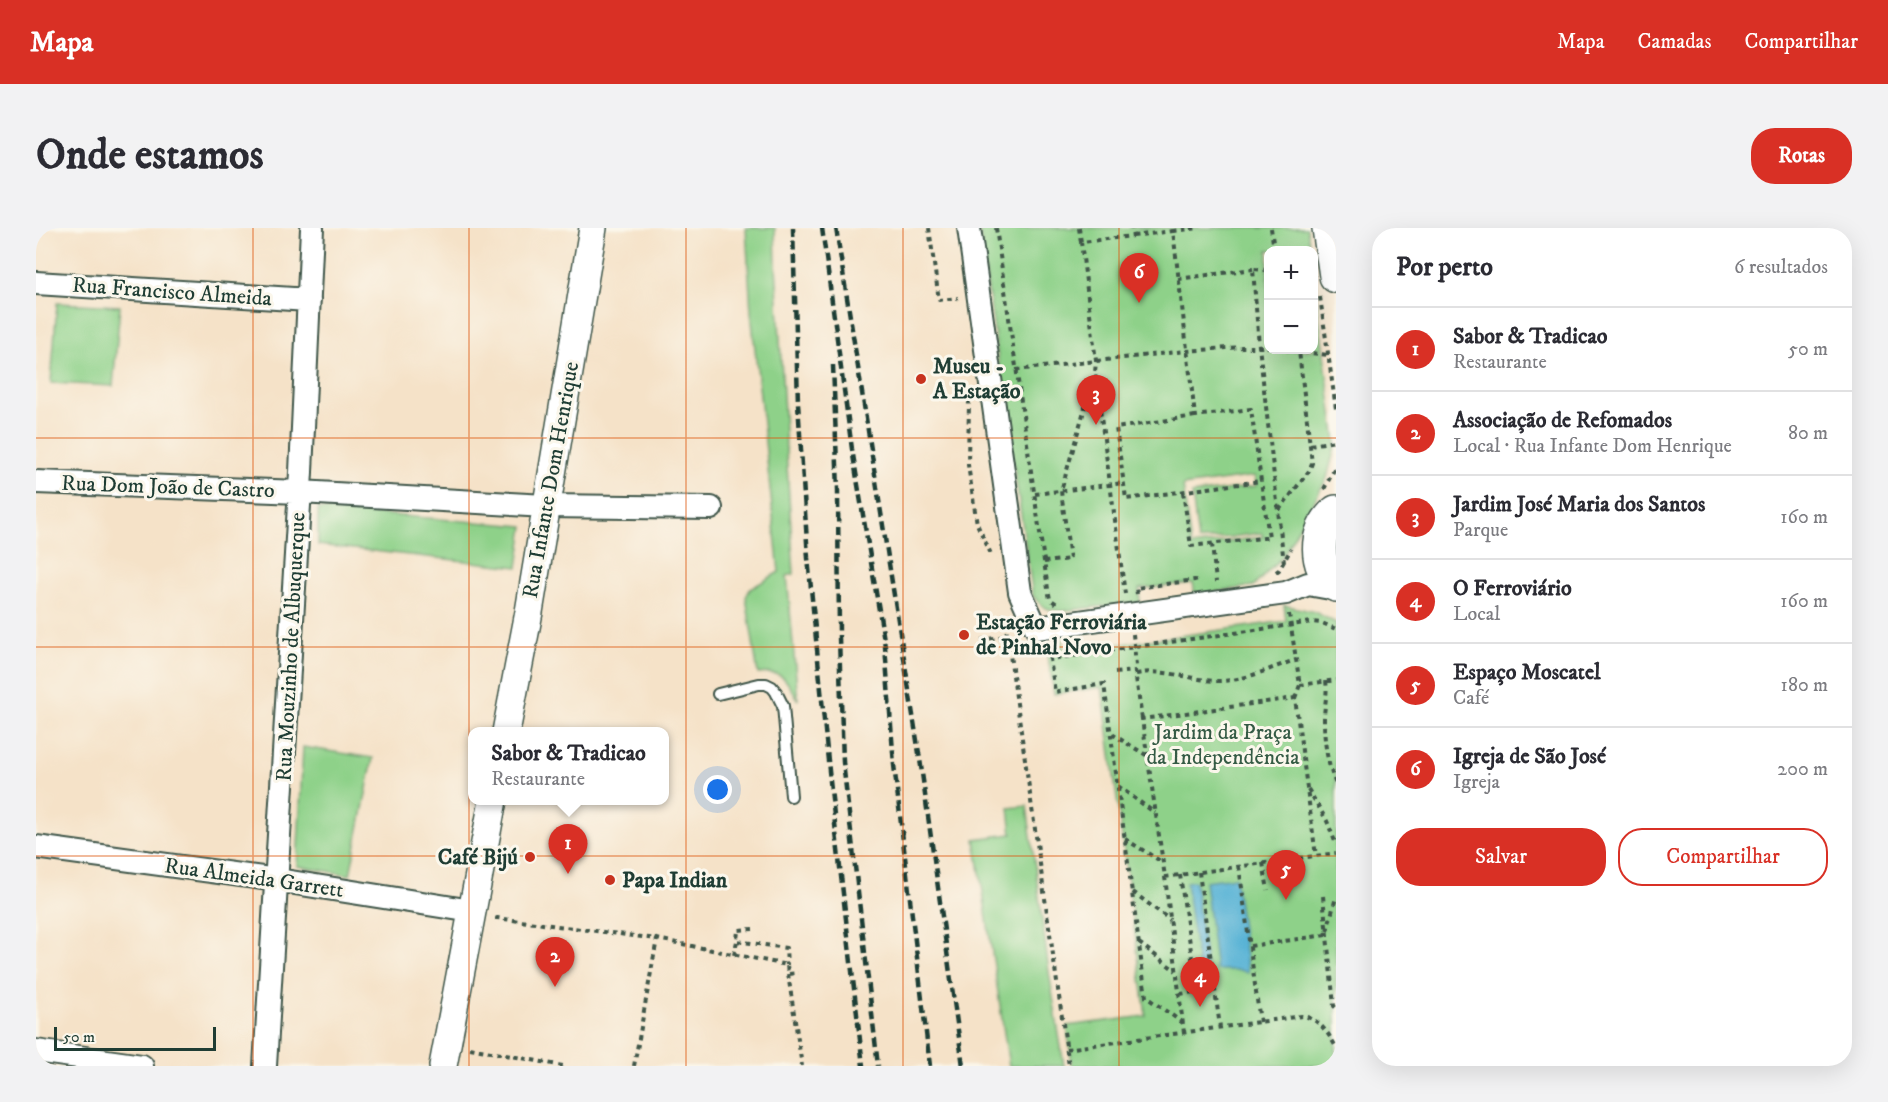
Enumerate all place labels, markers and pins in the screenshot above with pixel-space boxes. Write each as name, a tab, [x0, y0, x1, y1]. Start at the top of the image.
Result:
pin: 6	[1120, 254, 1158, 303]
place label: Museu - A Estação	[932, 353, 1021, 405]
marker: Museu - A Estação	[914, 372, 928, 386]
pin: 3	[1076, 376, 1116, 425]
place label: Estação Ferroviária de Pinhal Novo	[976, 609, 1147, 661]
marker: Estação Ferroviária de Pinhal Novo	[957, 628, 971, 642]
pin: 1	[548, 824, 588, 874]
place label: Café Bijú	[438, 844, 518, 872]
marker: Café Bijú	[523, 850, 537, 864]
pin: 5	[1266, 850, 1306, 900]
place label: Papa Indian	[622, 867, 728, 894]
marker: Papa Indian	[603, 873, 617, 887]
pin: 2	[536, 938, 574, 987]
pin: 4	[1180, 958, 1220, 1007]

